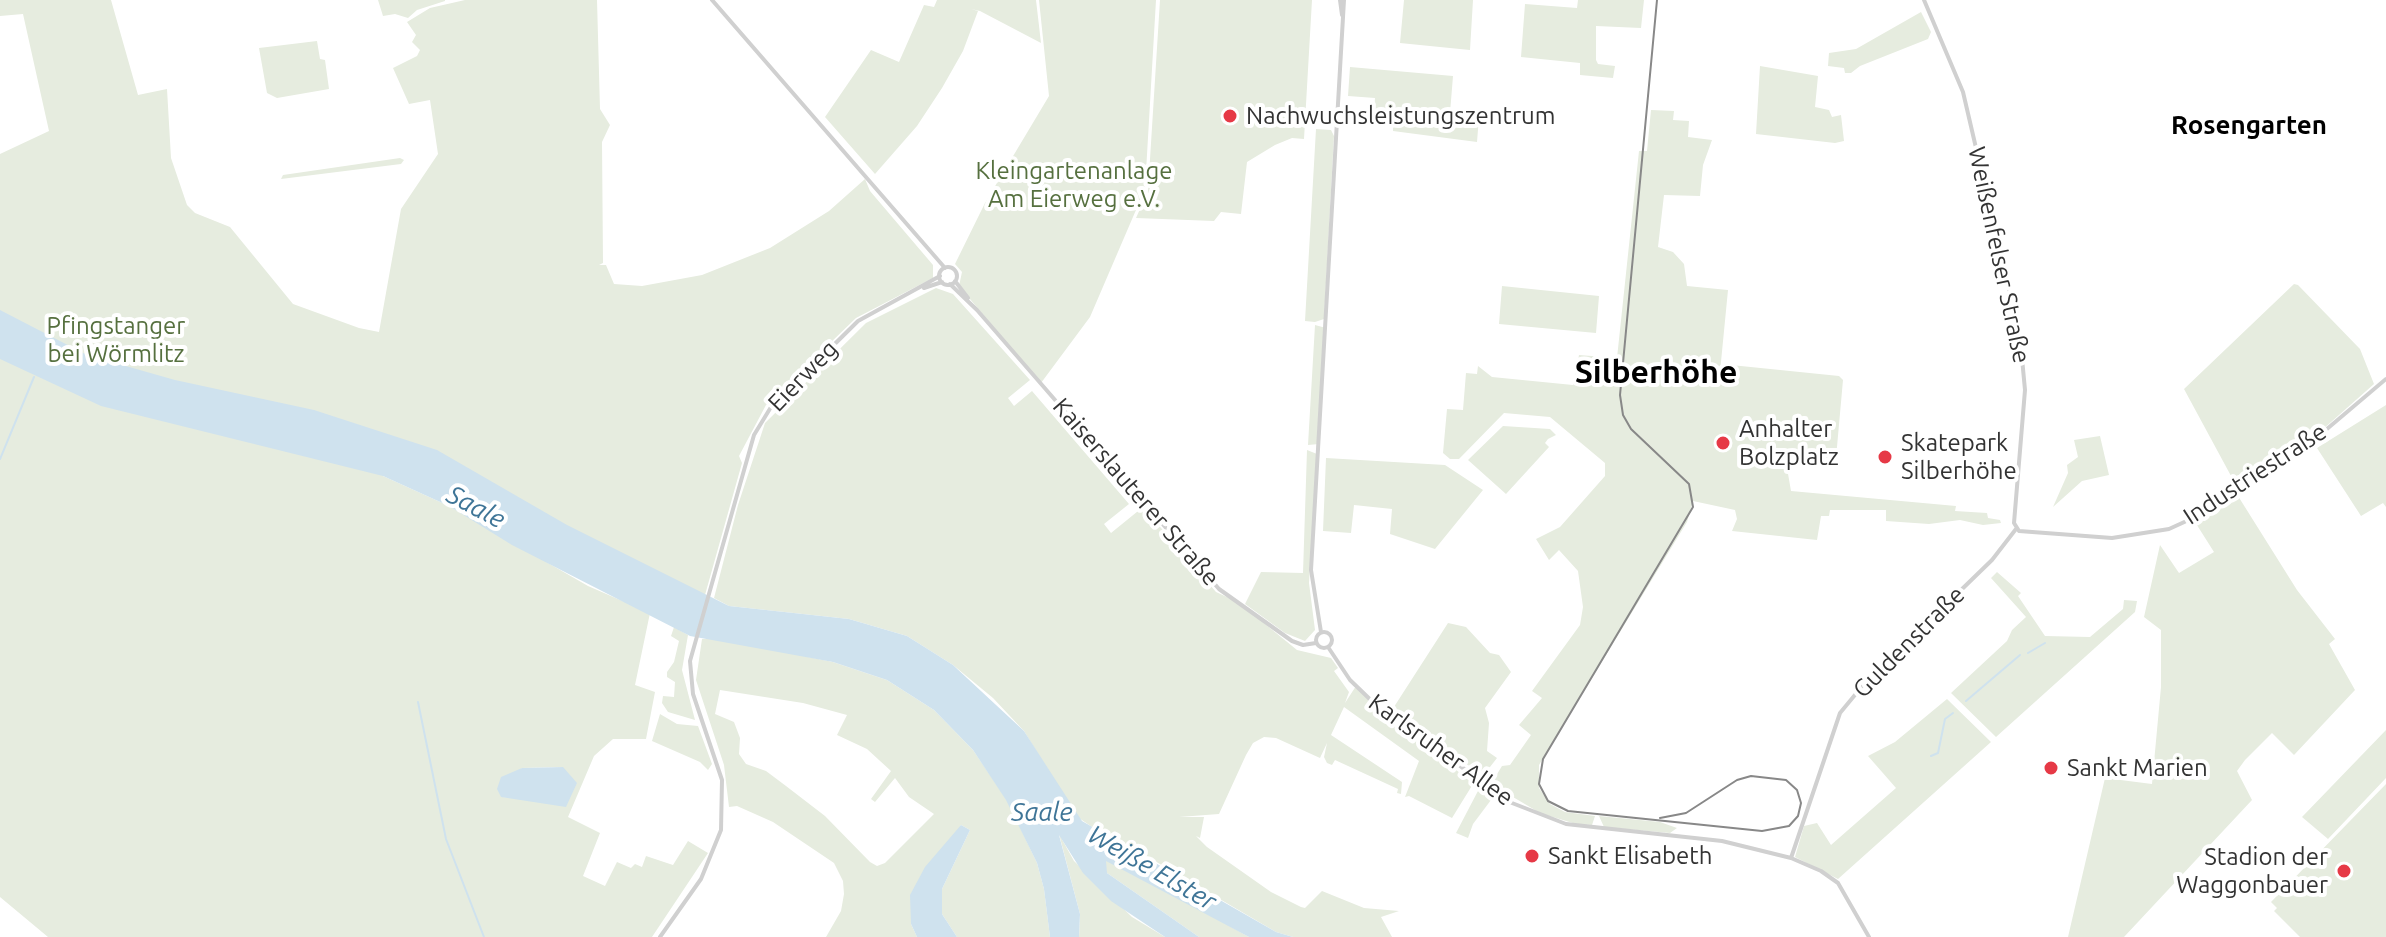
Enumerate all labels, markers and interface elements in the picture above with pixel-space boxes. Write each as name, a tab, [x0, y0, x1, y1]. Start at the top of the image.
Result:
place label: Nachwuchsleistungszentrum	[1246, 102, 1555, 130]
marker: Nachwuchsleistungszentrum	[1221, 107, 1239, 125]
district label: Rosengarten	[2171, 109, 2327, 141]
street label: Weißenfelser Straße	[1962, 144, 2036, 366]
park label: Kleingartenanlage Am Eierweg e.V.	[975, 157, 1173, 213]
park label: Pfingstanger bei Wörmlitz	[47, 312, 185, 368]
street label: Eierweg	[762, 334, 844, 418]
district label: Silberhöhe	[1575, 353, 1737, 391]
street label: Kaiserslauterer Straße	[1047, 392, 1225, 592]
place label: Anhalter Bolzplatz	[1739, 415, 1839, 471]
street label: Industriestraße	[2178, 417, 2332, 531]
place label: Skatepark Silberhöhe	[1901, 429, 2017, 485]
marker: Anhalter Bolzplatz	[1714, 434, 1732, 452]
marker: Skatepark Silberhöhe	[1876, 448, 1894, 466]
water label: Saale	[442, 479, 510, 535]
street label: Guldenstraße	[1847, 580, 1971, 704]
street label: Karlsruher Allee	[1363, 688, 1519, 812]
place label: Sankt Marien	[2067, 754, 2208, 782]
marker: Sankt Marien	[2042, 759, 2060, 777]
water label: Saale	[1011, 796, 1073, 828]
water label: Weiße Elster	[1082, 819, 1222, 917]
place label: Sankt Elisabeth	[1548, 842, 1712, 870]
place label: Stadion der Waggonbauer	[2176, 843, 2328, 899]
marker: Sankt Elisabeth	[1523, 847, 1541, 865]
marker: Stadion der Waggonbauer	[2335, 862, 2353, 880]

